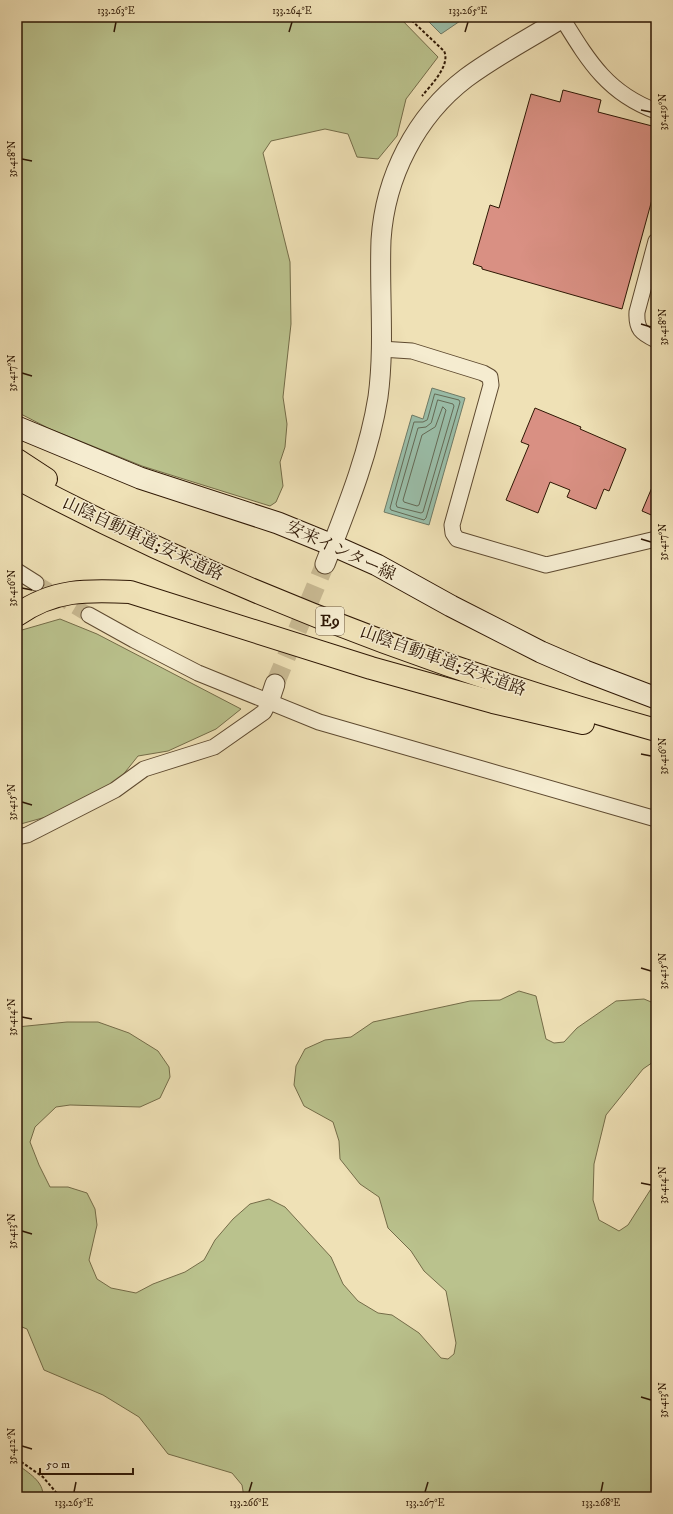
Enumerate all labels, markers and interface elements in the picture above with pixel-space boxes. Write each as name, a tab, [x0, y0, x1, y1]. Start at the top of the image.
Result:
text: 133.263°E	[97, 5, 135, 17]
text: 133.264°E	[272, 5, 312, 17]
text: 133.265°E	[449, 5, 487, 17]
text: 35.419°N	[657, 94, 669, 130]
text: 35.418°N	[6, 141, 18, 177]
text: 35.418°N	[657, 309, 669, 345]
text: 35.417°N	[6, 355, 18, 391]
street label: 山陰自動車道;安来道路	[59, 492, 227, 586]
street label: 安来インター線	[283, 516, 399, 586]
text: 35.417°N	[657, 524, 669, 560]
text: 35.416°N	[6, 570, 18, 606]
road number: E9	[316, 607, 344, 635]
street label: 山陰自動車道;安来道路	[357, 621, 529, 701]
text: 35.416°N	[657, 738, 669, 774]
text: 35.415°N	[6, 784, 18, 820]
text: 35.415°N	[657, 953, 669, 989]
text: 35.414°N	[6, 998, 18, 1036]
text: 35.414°N	[657, 1166, 669, 1204]
text: 35.413°N	[6, 1213, 18, 1249]
text: 35.413°N	[657, 1382, 669, 1418]
text: 35.412°N	[6, 1428, 18, 1464]
scale bar	[40, 1450, 133, 1476]
text: 50 m	[46, 1457, 70, 1472]
text: 133.265°E	[55, 1497, 93, 1509]
text: 133.266°E	[229, 1497, 269, 1509]
text: 133.267°E	[405, 1497, 445, 1509]
text: 133.268°E	[582, 1497, 620, 1509]

